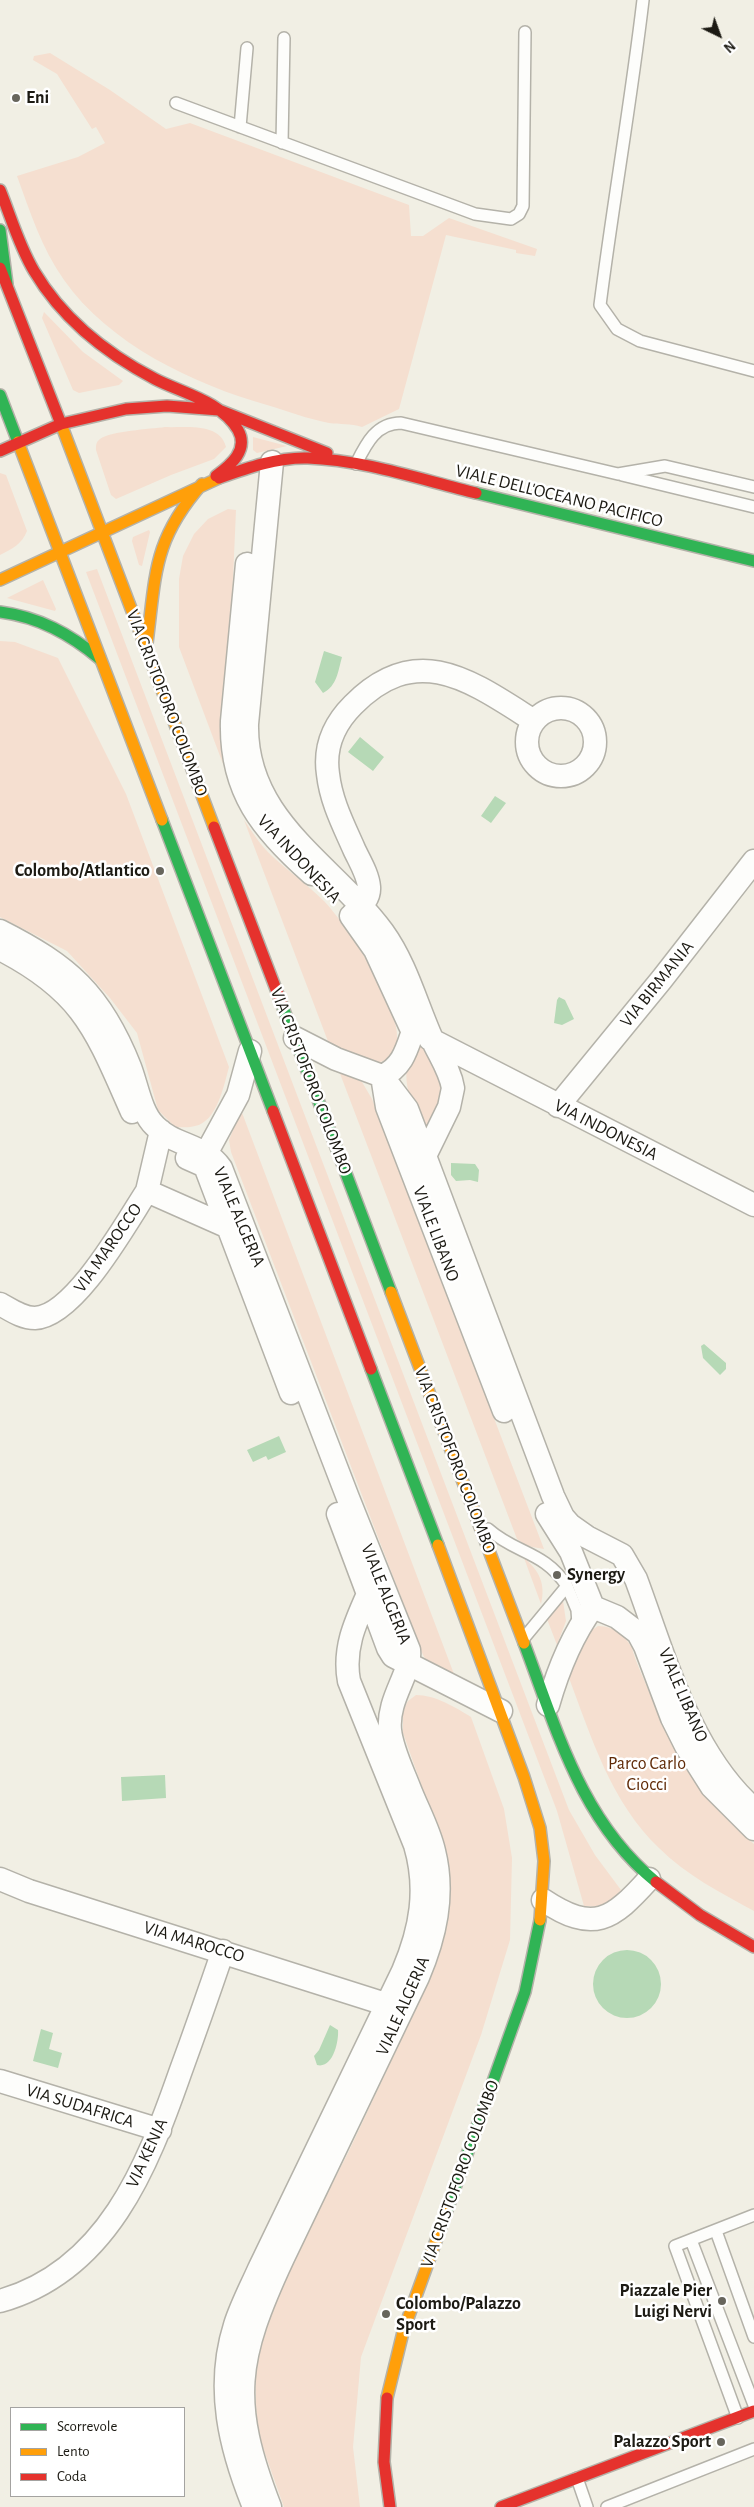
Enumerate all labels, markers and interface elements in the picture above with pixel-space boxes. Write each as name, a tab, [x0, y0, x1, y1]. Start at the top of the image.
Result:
north arrow	[694, 10, 744, 60]
text: N	[721, 38, 737, 55]
place label: Eni	[26, 87, 49, 109]
marker: Eni	[10, 92, 22, 104]
street label: VIALE DELL'OCEANO PACIFICO	[453, 460, 665, 532]
street label: VIA CRISTOFORO COLOMBO	[121, 607, 213, 799]
street label: VIA INDONESIA	[252, 810, 346, 908]
place label: Colombo/Atlantico	[15, 860, 150, 882]
marker: Colombo/Atlantico	[154, 865, 166, 877]
street label: VIA BIRMANIA	[616, 936, 698, 1032]
street label: VIA CRISTOFORO COLOMBO	[265, 985, 357, 1177]
street label: VIA INDONESIA	[551, 1095, 661, 1165]
street label: VIALE ALGERIA	[208, 1164, 270, 1270]
street label: VIALE LIBANO	[408, 1183, 464, 1285]
street label: VIA MAROCCO	[69, 1199, 147, 1297]
street label: VIA CRISTOFORO COLOMBO	[409, 1364, 501, 1556]
street label: VIALE ALGERIA	[356, 1541, 416, 1647]
place label: Synergy	[567, 1564, 625, 1586]
marker: Synergy	[551, 1569, 563, 1581]
street label: VIALE LIBANO	[653, 1645, 713, 1745]
park label: Parco Carlo Ciocci	[608, 1753, 686, 1796]
street label: VIA MAROCCO	[141, 1916, 247, 1968]
street label: VIALE ALGERIA	[371, 1953, 435, 2059]
street label: VIA CRISTOFORO COLOMBO	[416, 2077, 504, 2271]
street label: VIA SUDAFRICA	[23, 2079, 137, 2133]
street label: VIA KENIA	[121, 2115, 173, 2191]
place label: Piazzale Pier Luigi Nervi	[619, 2280, 712, 2322]
place label: Colombo/Palazzo Sport	[396, 2293, 521, 2336]
marker: Piazzale Pier Luigi Nervi	[716, 2295, 728, 2307]
marker: Colombo/Palazzo Sport	[380, 2308, 392, 2320]
legend	[10, 2407, 185, 2497]
text: Scorrevole	[57, 2419, 117, 2434]
place label: Palazzo Sport	[613, 2431, 711, 2453]
marker: Palazzo Sport	[715, 2436, 727, 2448]
text: Lento	[57, 2444, 90, 2459]
text: Coda	[57, 2469, 87, 2484]

